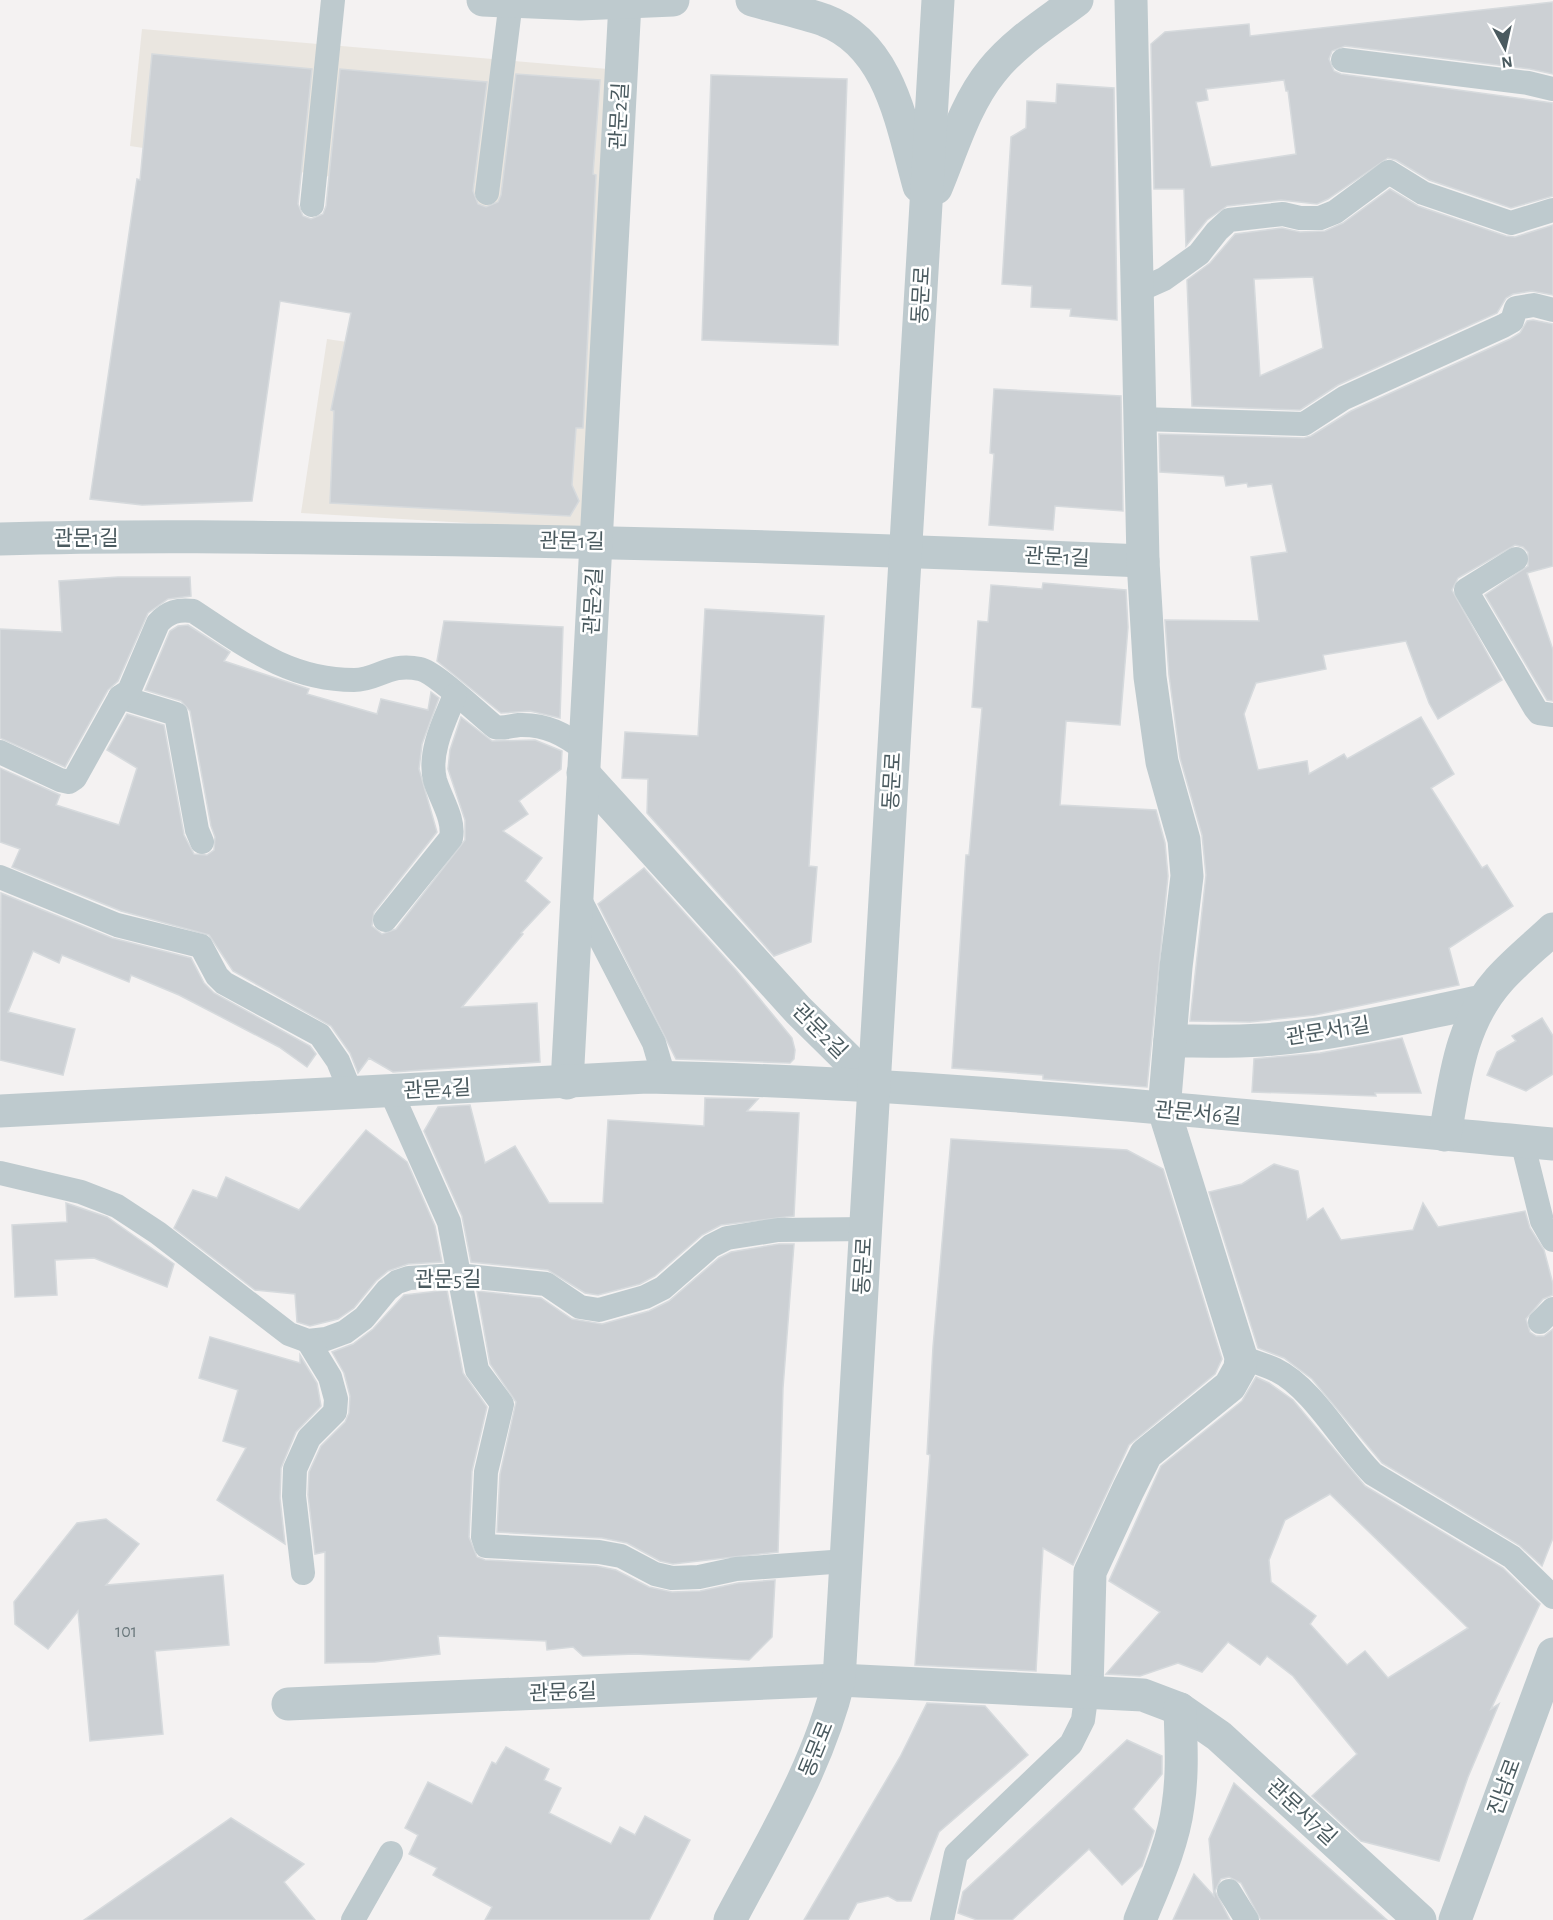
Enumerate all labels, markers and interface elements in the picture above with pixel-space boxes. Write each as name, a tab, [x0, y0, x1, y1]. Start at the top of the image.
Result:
north arrow	[1475, 18, 1535, 78]
text: N	[1500, 53, 1514, 71]
street label: 관문2길	[606, 82, 632, 150]
street label: 동문로	[909, 266, 934, 325]
street label: 관문1길	[53, 527, 119, 549]
street label: 관문1길	[539, 529, 605, 553]
street label: 관문1길	[1024, 544, 1090, 570]
street label: 관문2길	[580, 567, 606, 635]
street label: 동문로	[880, 752, 905, 811]
street label: 관문2길	[788, 999, 852, 1063]
street label: 관문서1길	[1285, 1014, 1371, 1048]
street label: 관문4길	[402, 1076, 472, 1102]
street label: 관문서6길	[1154, 1098, 1242, 1128]
street label: 동문로	[851, 1237, 876, 1296]
street label: 관문5길	[415, 1268, 481, 1290]
house number: 101	[115, 1623, 137, 1641]
street label: 관문6길	[529, 1680, 597, 1704]
street label: 동문로	[796, 1718, 837, 1780]
street label: 진남로	[1484, 1756, 1524, 1818]
street label: 관문서7길	[1263, 1775, 1341, 1849]

